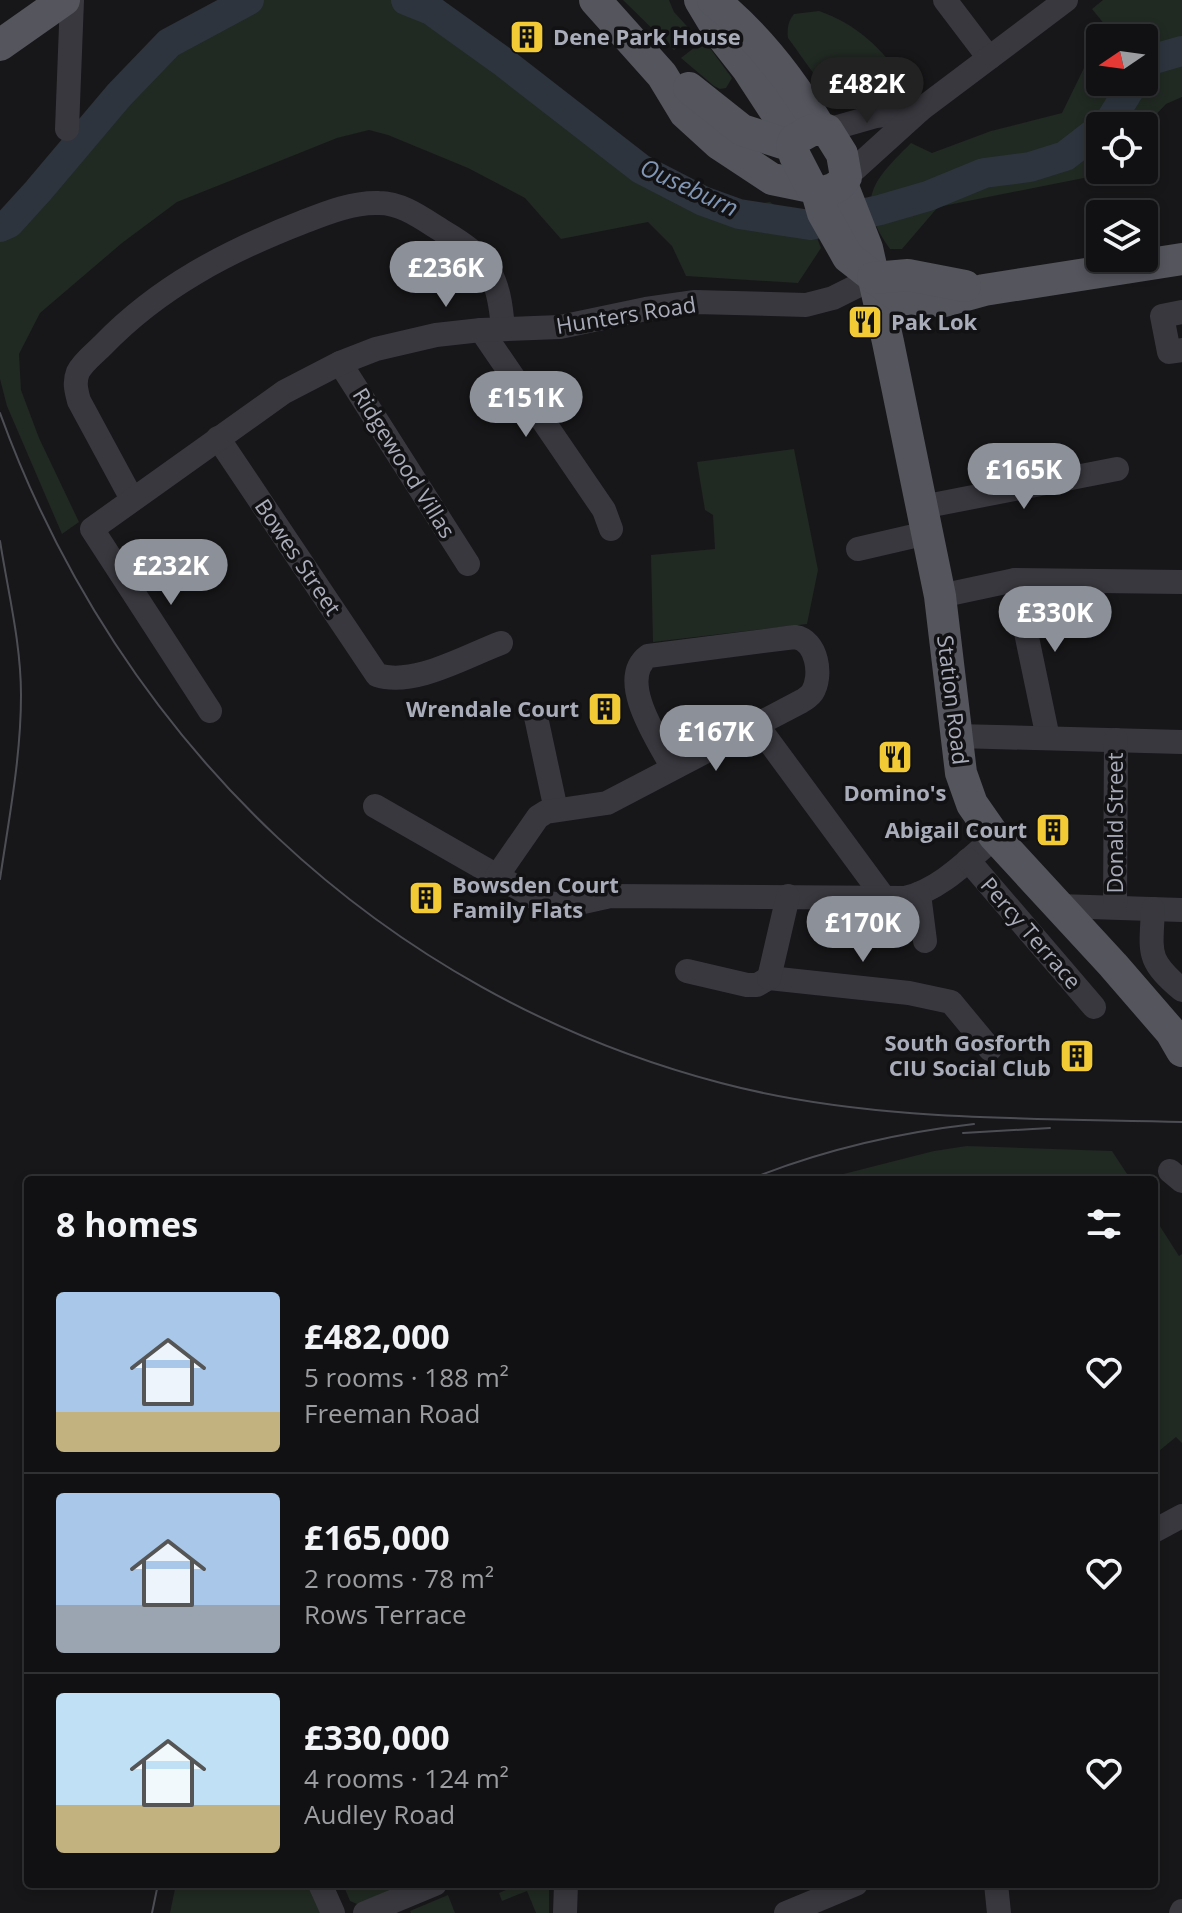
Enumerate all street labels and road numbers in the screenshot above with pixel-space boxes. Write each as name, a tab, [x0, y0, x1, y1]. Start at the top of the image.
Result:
street label: Hunters Road	[554, 288, 698, 340]
street label: Ridgewood Villas	[347, 382, 463, 543]
street label: Bowes Street	[249, 492, 349, 621]
street label: Station Road	[931, 633, 977, 766]
street label: Donald Street	[1099, 752, 1129, 894]
street label: Percy Terrace	[975, 870, 1089, 995]

